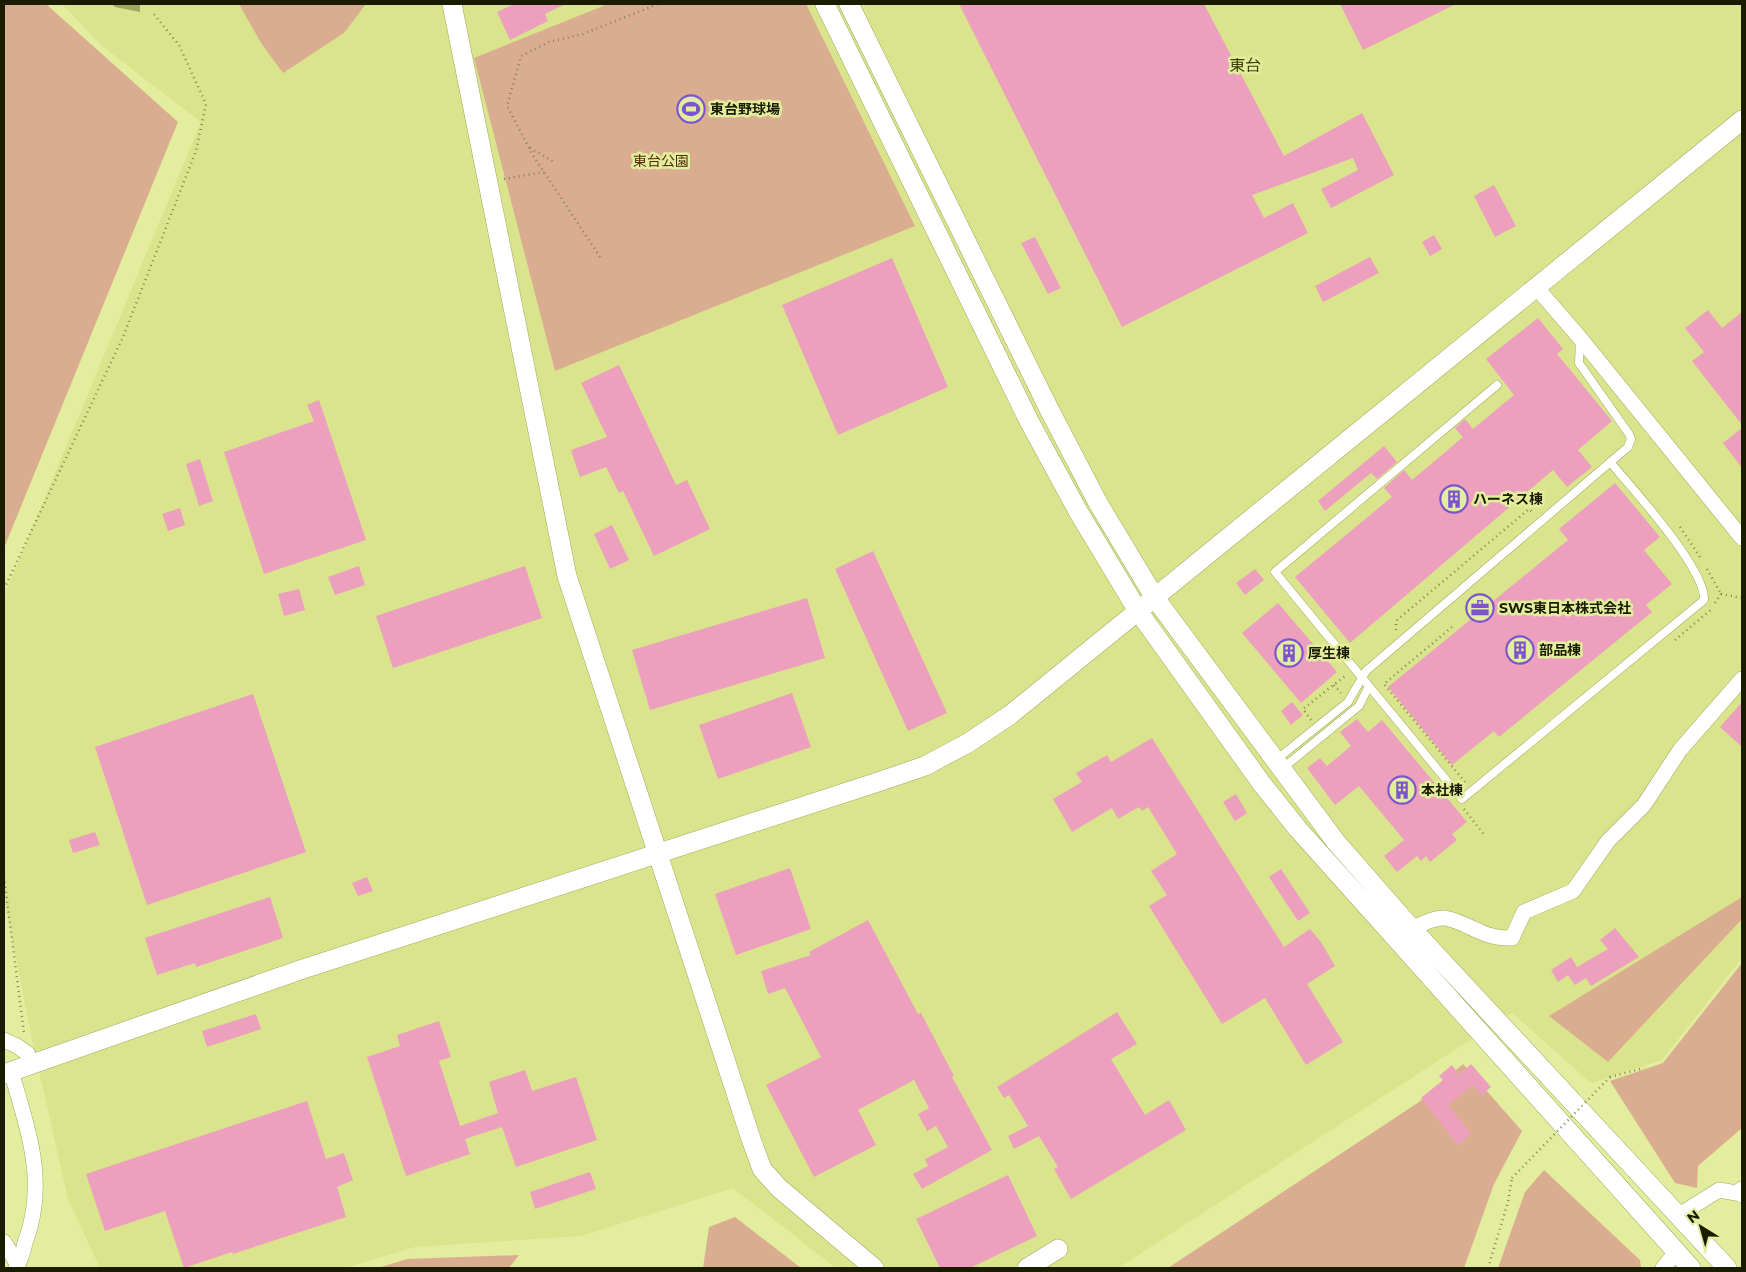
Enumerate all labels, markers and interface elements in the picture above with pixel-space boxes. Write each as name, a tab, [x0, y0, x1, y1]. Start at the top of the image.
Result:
district label: 東台	[1229, 56, 1261, 75]
sports icon: 東台野球場	[676, 94, 706, 124]
place label: 東台野球場	[710, 100, 780, 118]
park label: 東台公園	[633, 152, 689, 170]
building icon: ハーネス棟	[1439, 484, 1469, 514]
place label: ハーネス棟	[1473, 490, 1543, 508]
office icon: SWS東日本株式会社	[1465, 593, 1495, 623]
place label: SWS東日本株式会社	[1499, 599, 1631, 617]
building icon: 部品棟	[1505, 635, 1535, 665]
building icon: 厚生棟	[1274, 638, 1304, 668]
place label: 部品棟	[1539, 641, 1581, 659]
place label: 厚生棟	[1308, 644, 1350, 662]
building icon: 本社棟	[1387, 775, 1417, 805]
place label: 本社棟	[1421, 781, 1463, 799]
north arrow	[1676, 1202, 1726, 1252]
text: N	[1683, 1206, 1703, 1227]

